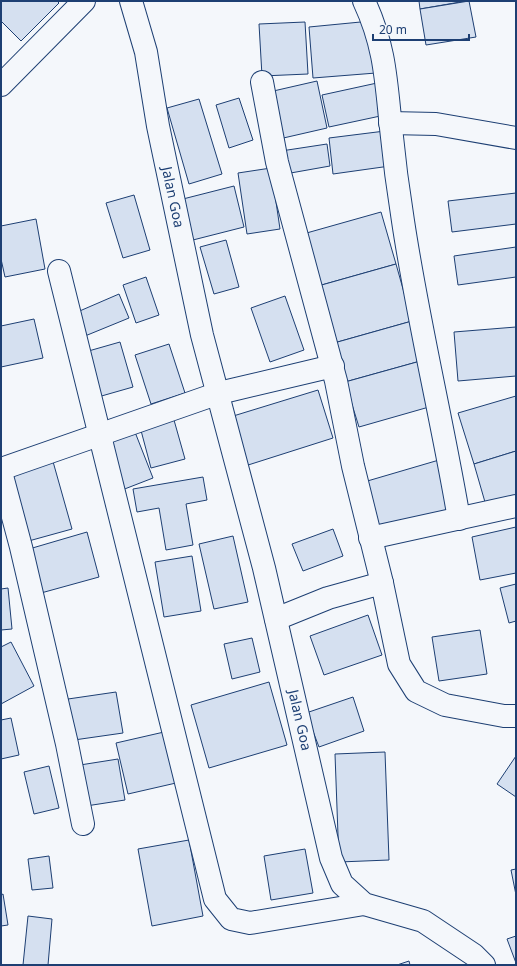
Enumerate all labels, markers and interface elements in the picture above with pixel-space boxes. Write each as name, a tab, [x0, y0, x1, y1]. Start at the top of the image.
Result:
scale bar	[373, 16, 469, 42]
text: 20 m	[379, 21, 407, 38]
street label: Jalan Goa	[157, 163, 189, 229]
street label: Jalan Goa	[284, 686, 317, 752]

